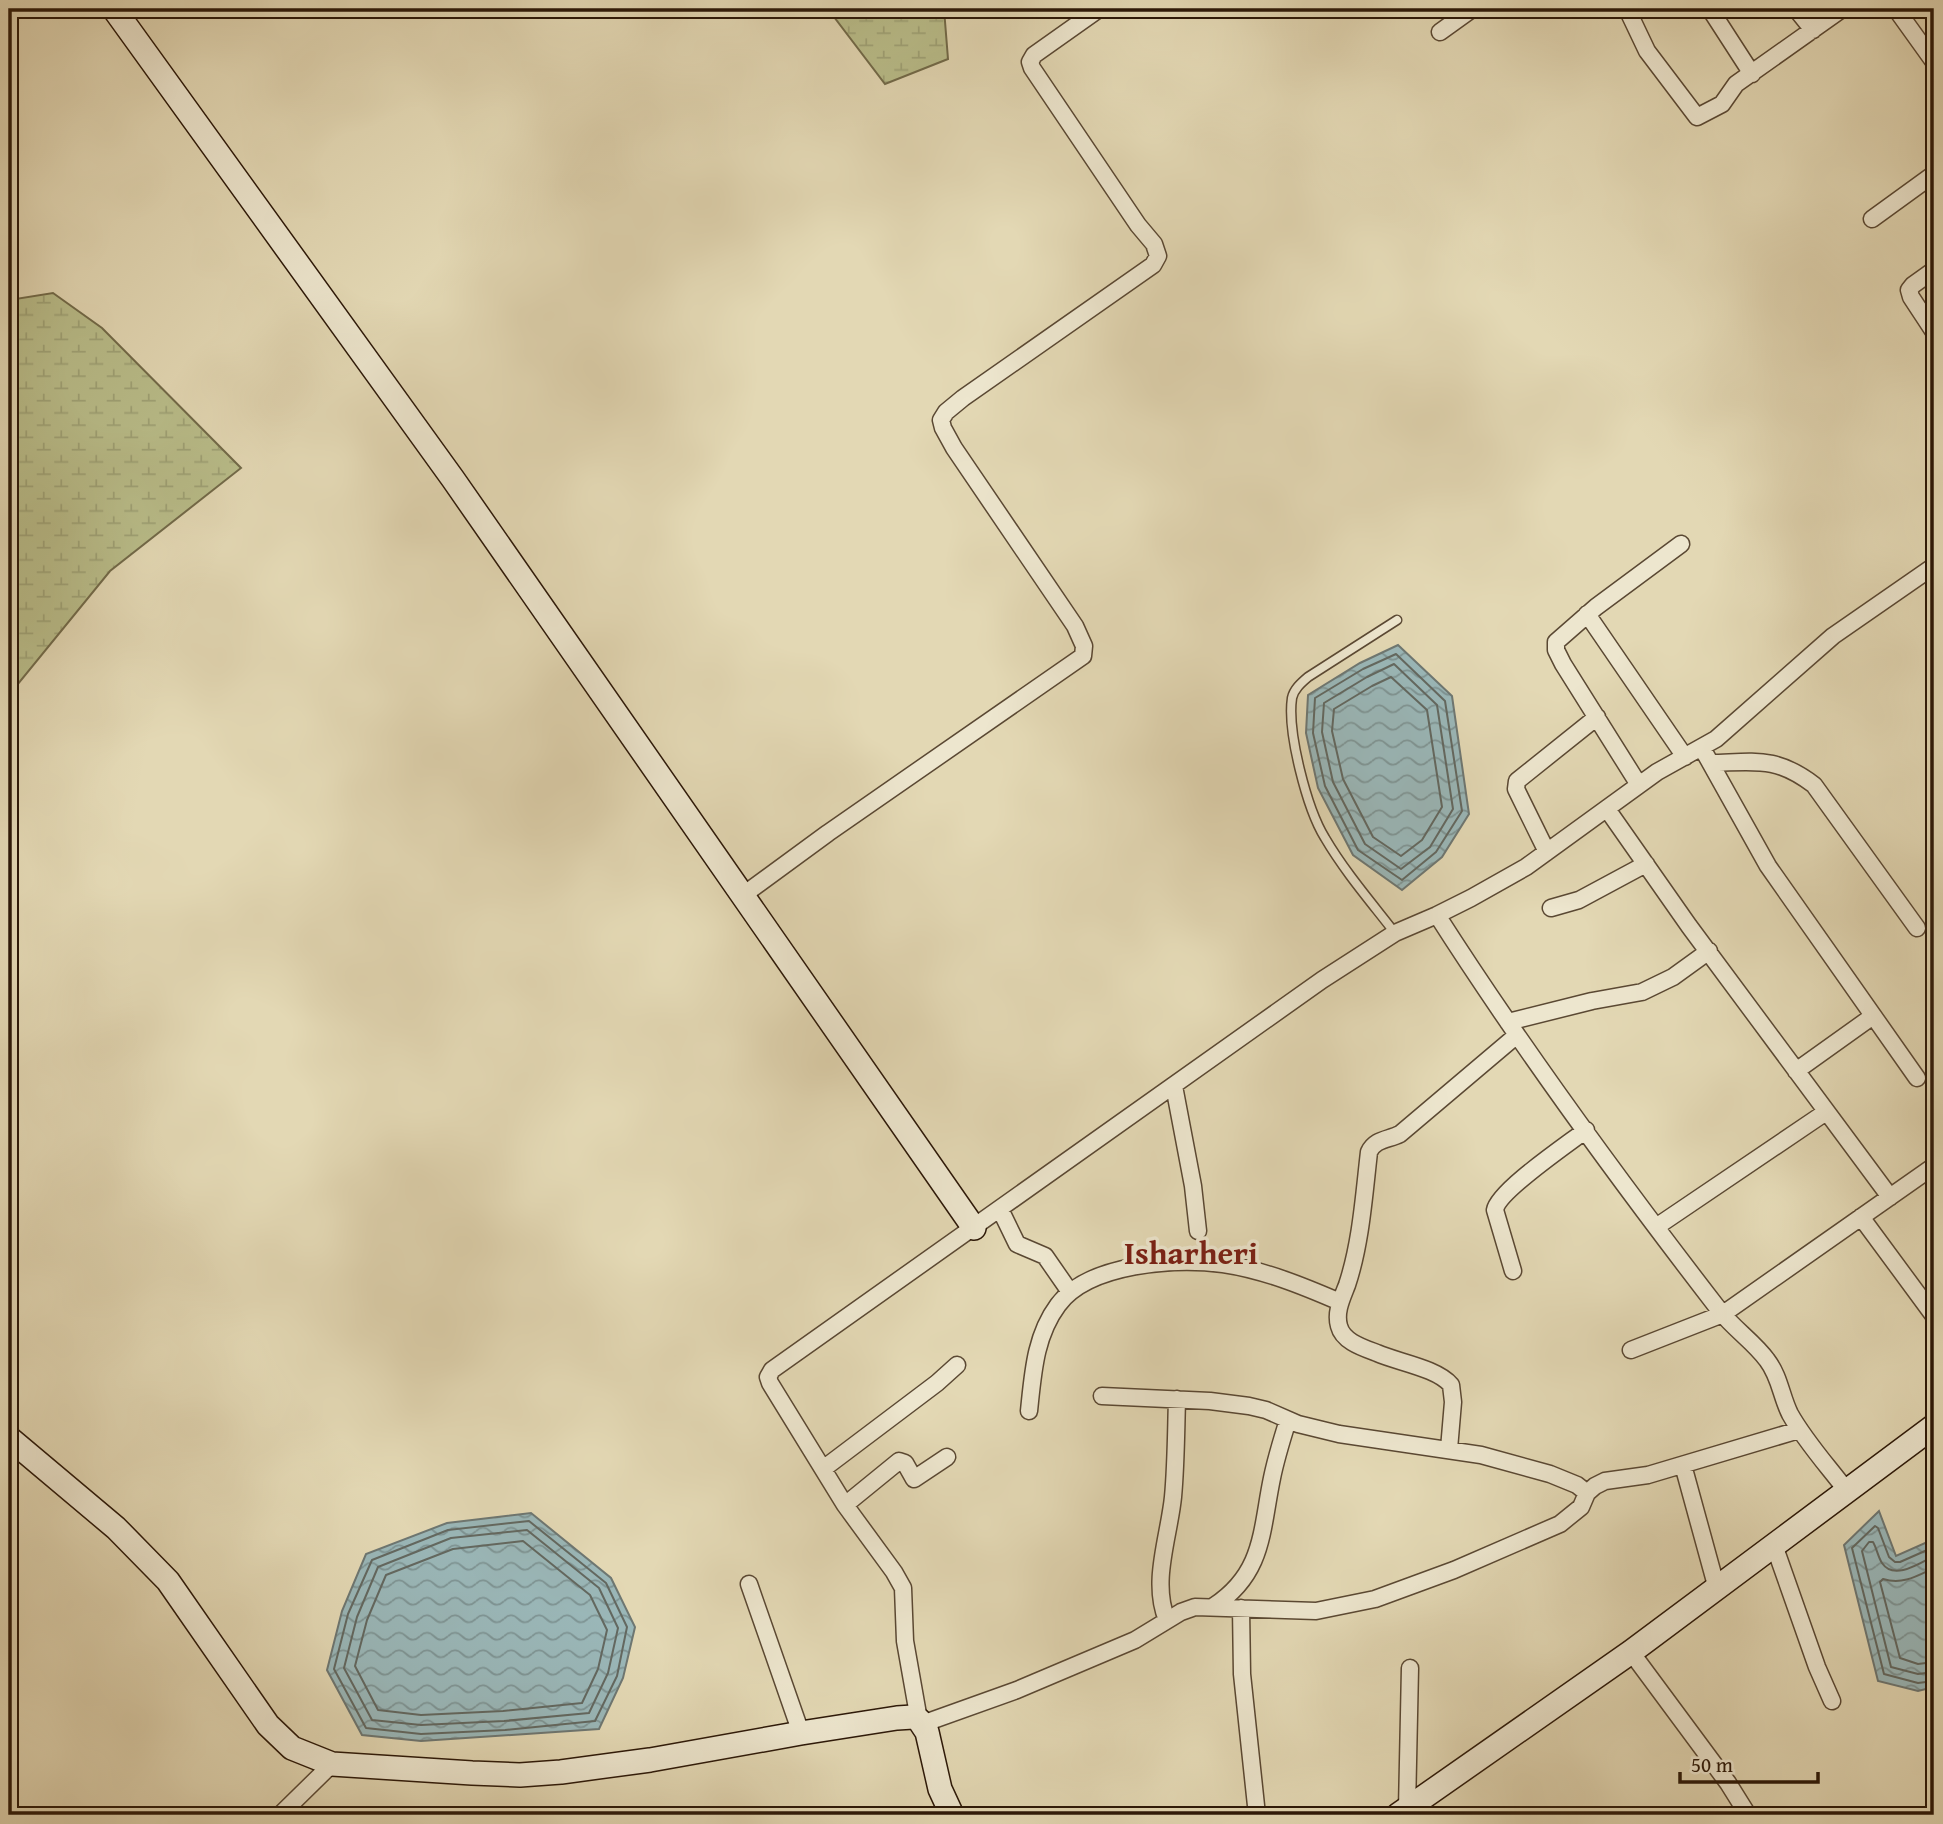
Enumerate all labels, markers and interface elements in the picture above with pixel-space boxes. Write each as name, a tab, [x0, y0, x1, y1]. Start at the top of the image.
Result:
district label: Isharheri	[1124, 1229, 1258, 1276]
scale bar	[1680, 1740, 1819, 1784]
text: 50 m	[1691, 1749, 1733, 1780]

